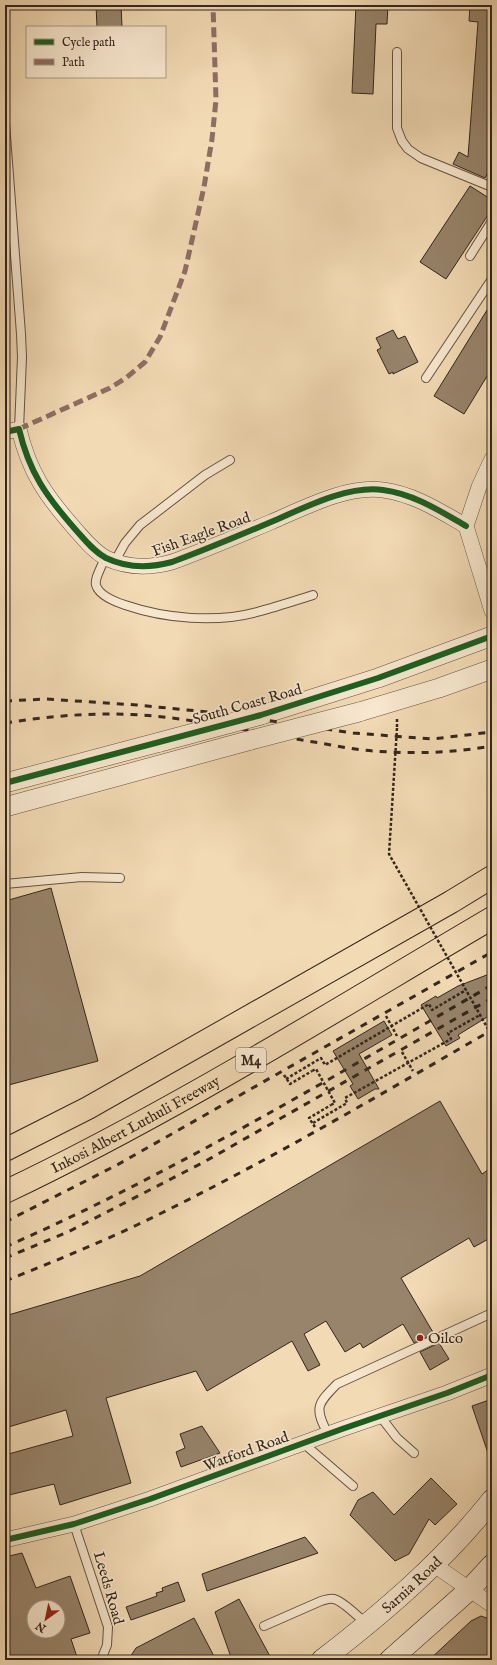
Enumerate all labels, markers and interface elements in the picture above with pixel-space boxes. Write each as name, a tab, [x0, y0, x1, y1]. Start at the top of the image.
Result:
legend	[26, 26, 166, 78]
text: Cycle path	[62, 35, 116, 51]
text: Path	[62, 55, 85, 70]
street label: Fish Eagle Road	[149, 508, 254, 561]
street label: South Coast Road	[190, 680, 305, 729]
road number: M4	[236, 1048, 266, 1072]
street label: Inkosi Albert Luthuli Freeway	[48, 1071, 224, 1178]
place label: Oilco	[428, 1329, 463, 1348]
marker: Oilco	[415, 1333, 425, 1343]
street label: Watford Road	[201, 1427, 292, 1476]
street label: Leeds Road	[89, 1549, 128, 1628]
street label: Sarnia Road	[378, 1552, 447, 1618]
north arrow	[26, 1599, 66, 1639]
text: N	[33, 1618, 50, 1636]

